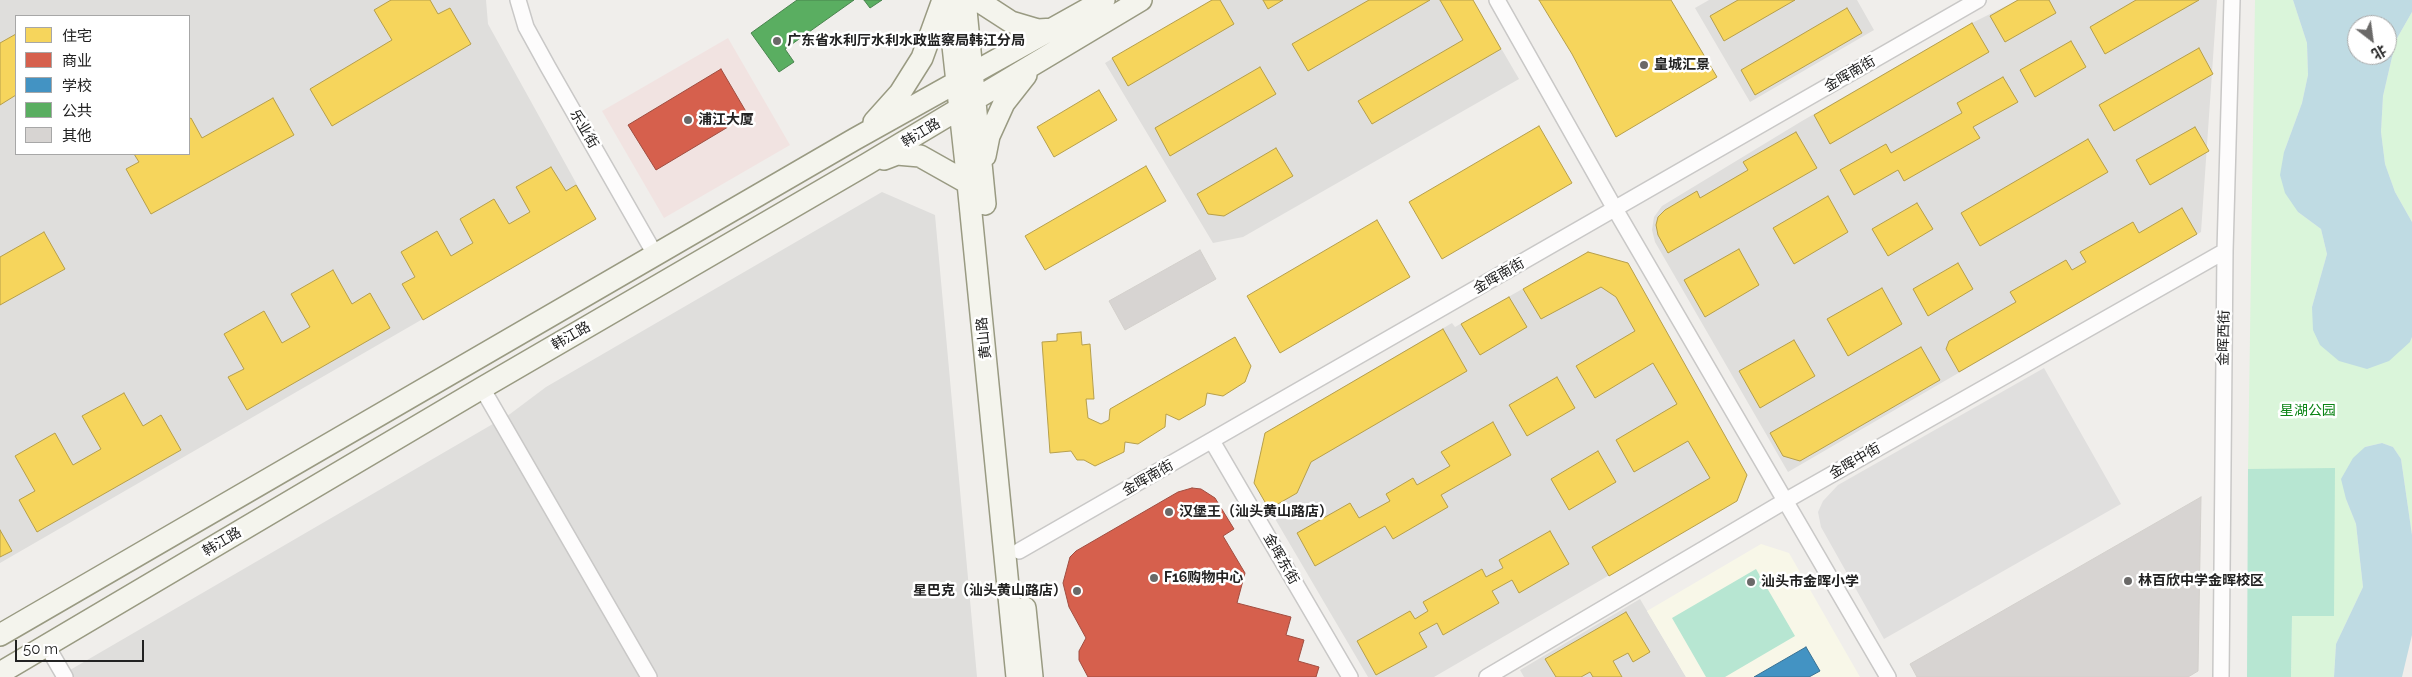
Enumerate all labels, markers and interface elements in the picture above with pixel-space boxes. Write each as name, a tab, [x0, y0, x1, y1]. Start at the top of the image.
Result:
legend	[15, 15, 190, 155]
north arrow	[2347, 15, 2397, 65]
text: 住宅	[62, 27, 92, 45]
place label: 广东省水利厅水利水政监察局韩江分局	[787, 33, 1025, 49]
marker: 广东省水利厅水利水政监察局韩江分局	[771, 35, 783, 47]
text: 北	[2369, 42, 2389, 63]
text: 商业	[62, 52, 92, 70]
street label: 金晖南街	[1822, 53, 1878, 95]
place label: 皇城汇景	[1654, 57, 1710, 73]
marker: 皇城汇景	[1638, 59, 1650, 71]
text: 学校	[62, 77, 92, 95]
text: 公共	[62, 102, 92, 120]
street label: 乐业街	[566, 107, 602, 151]
place label: 浦江大厦	[698, 112, 754, 128]
marker: 浦江大厦	[682, 114, 694, 126]
street label: 韩江路	[899, 115, 943, 151]
text: 其他	[62, 127, 92, 145]
street label: 金晖南街	[1471, 255, 1527, 297]
street label: 金晖西街	[2215, 310, 2233, 366]
street label: 黄山路	[973, 316, 995, 360]
street label: 韩江路	[549, 318, 593, 354]
park label: 星湖公园	[2280, 403, 2336, 419]
street label: 金晖中街	[1827, 440, 1883, 482]
street label: 金晖南街	[1120, 457, 1176, 499]
place label: 汉堡王（汕头黄山路店）	[1179, 504, 1333, 520]
marker: 汉堡王（汕头黄山路店）	[1163, 506, 1175, 518]
street label: 韩江路	[200, 524, 244, 560]
street label: 金晖东街	[1260, 531, 1302, 587]
place label: F16购物中心	[1164, 570, 1243, 586]
marker: F16购物中心	[1148, 572, 1160, 584]
place label: 林百欣中学金晖校区	[2138, 573, 2264, 589]
place label: 汕头市金晖小学	[1761, 574, 1859, 590]
marker: 林百欣中学金晖校区	[2122, 575, 2134, 587]
marker: 汕头市金晖小学	[1745, 576, 1757, 588]
place label: 星巴克（汕头黄山路店）	[913, 583, 1067, 599]
marker: 星巴克（汕头黄山路店）	[1071, 585, 1083, 597]
scale bar	[18, 630, 146, 662]
text: 50 m	[23, 640, 58, 658]

